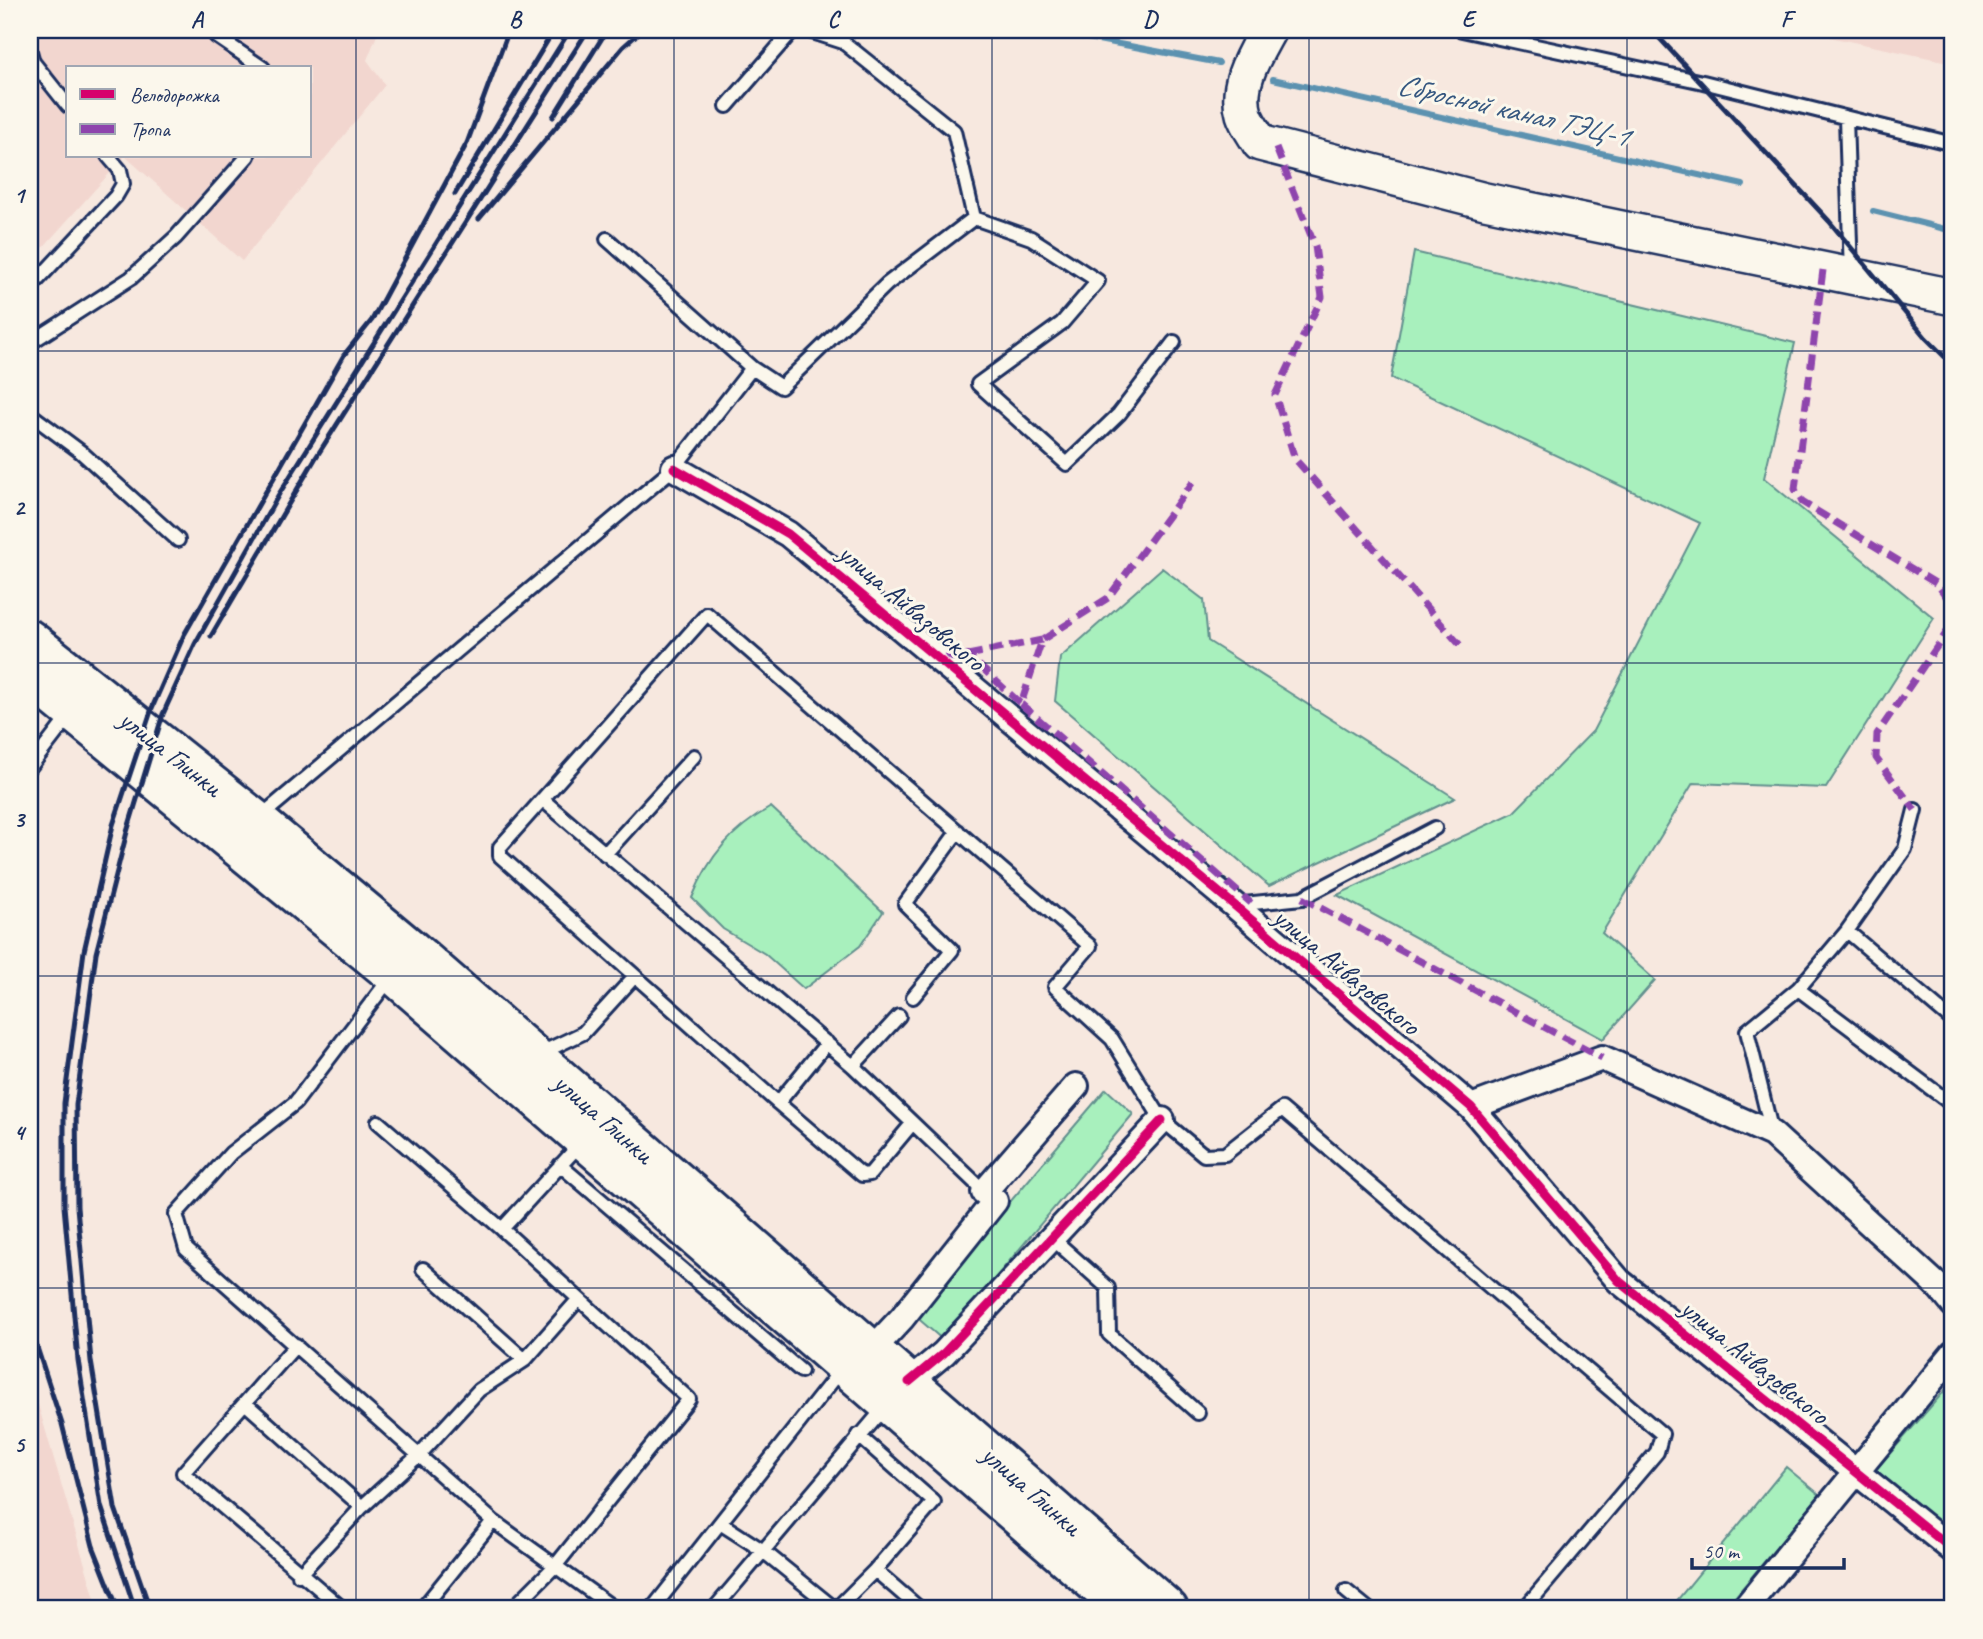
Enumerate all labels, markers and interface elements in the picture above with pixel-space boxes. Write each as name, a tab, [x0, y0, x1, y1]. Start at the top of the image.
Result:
text: A	[191, 5, 205, 34]
text: B	[509, 5, 523, 34]
text: C	[828, 5, 842, 34]
text: D	[1143, 5, 1159, 34]
text: E	[1462, 5, 1478, 34]
text: F	[1781, 5, 1797, 34]
water label: Сбросной канал ТЭЦ-1	[1394, 65, 1637, 156]
legend	[66, 66, 312, 158]
text: Велодорожка	[130, 82, 220, 108]
text: Тропа	[130, 116, 171, 142]
text: 1	[14, 181, 27, 210]
text: 2	[14, 493, 27, 522]
street label: улица Айвазовского	[830, 534, 994, 680]
street label: улица Глинки	[111, 701, 231, 805]
text: 3	[14, 805, 27, 834]
street label: улица Айвазовского	[1265, 898, 1429, 1044]
street label: улица Глинки	[545, 1064, 663, 1172]
text: 4	[14, 1118, 27, 1147]
street label: улица Айвазовского	[1672, 1289, 1838, 1433]
text: 5	[14, 1430, 26, 1459]
street label: улица Глинки	[973, 1436, 1091, 1544]
scale bar	[1692, 1527, 1845, 1571]
text: 50 m	[1703, 1538, 1741, 1564]

